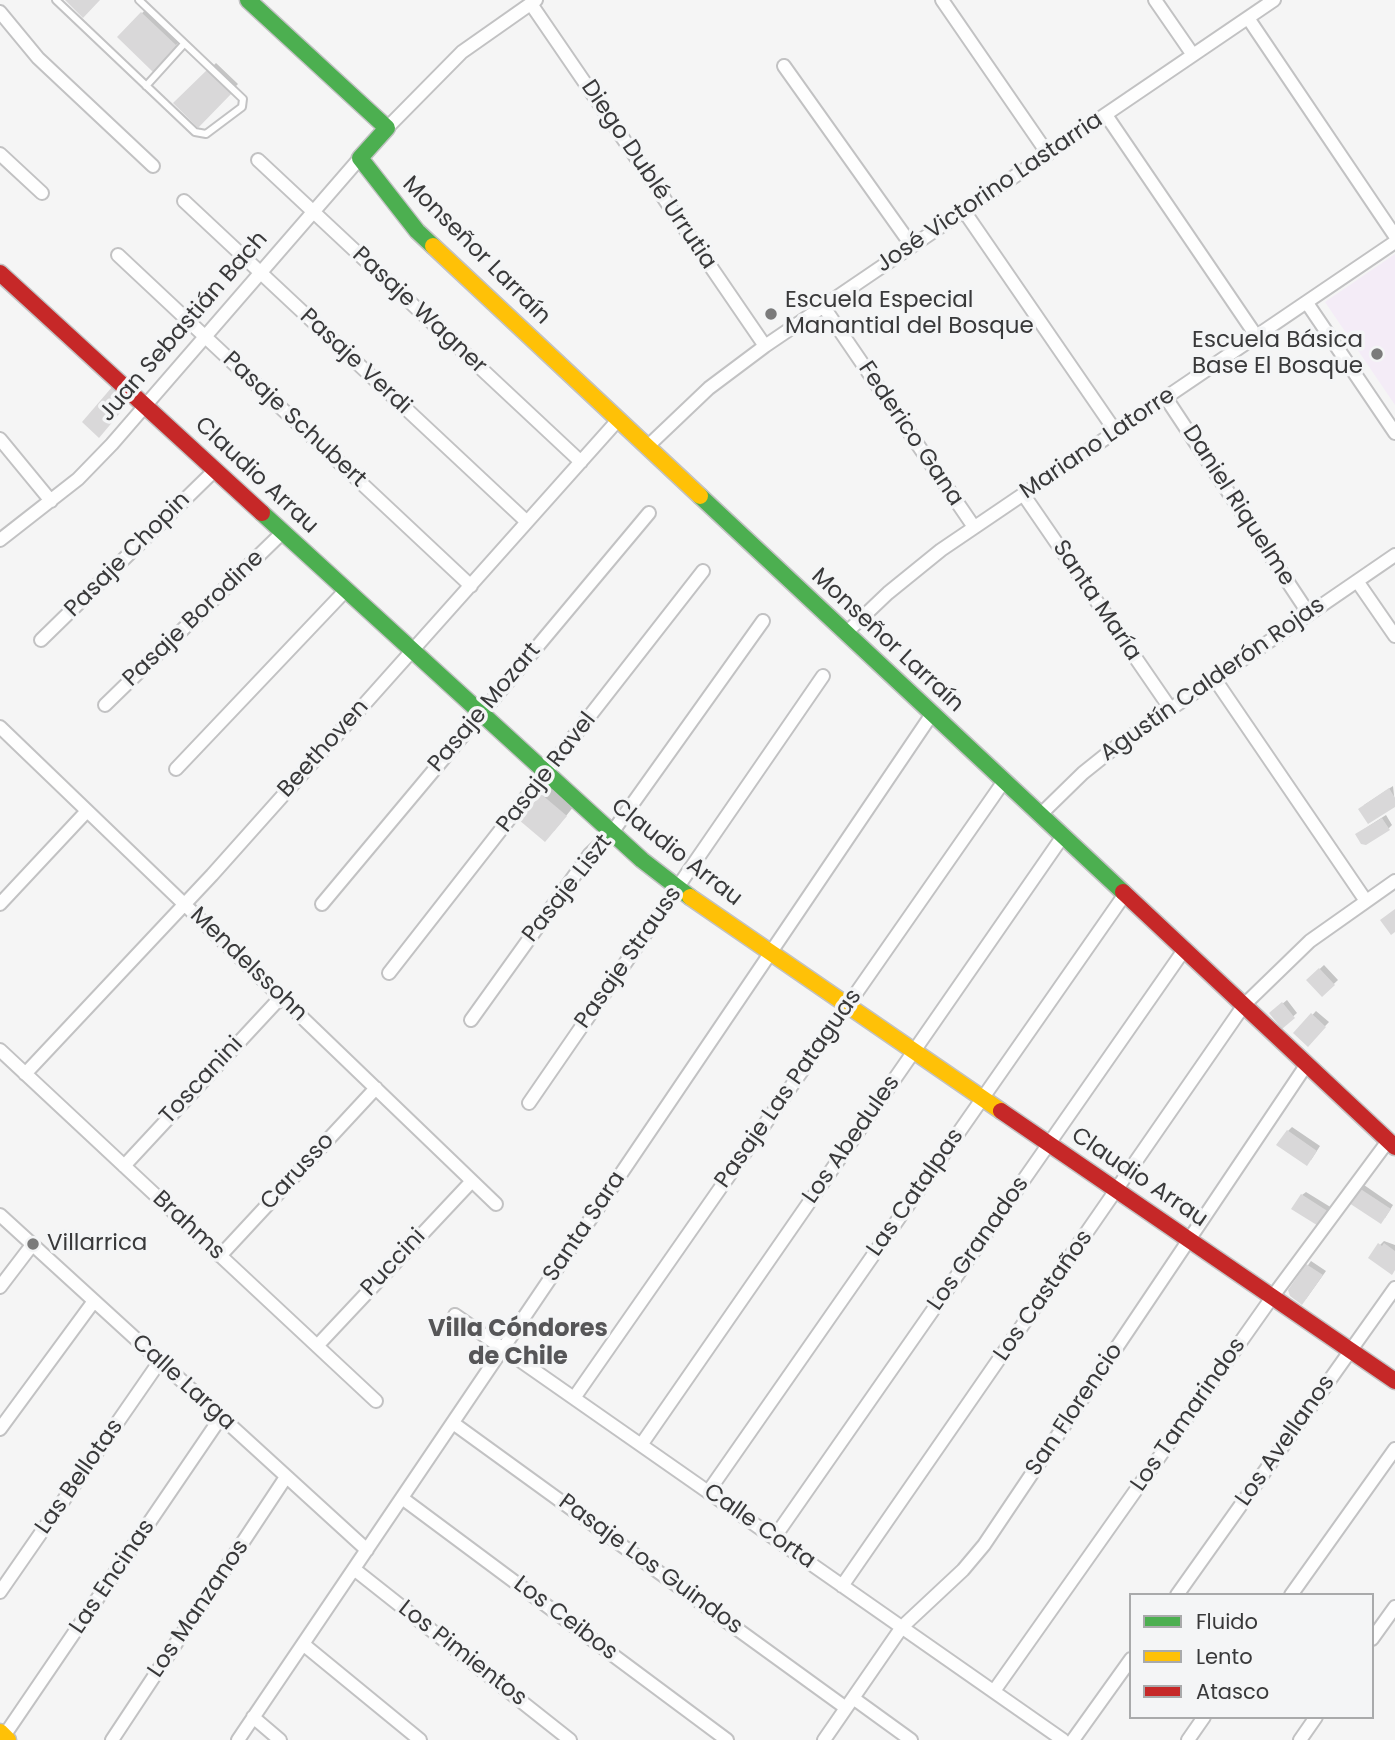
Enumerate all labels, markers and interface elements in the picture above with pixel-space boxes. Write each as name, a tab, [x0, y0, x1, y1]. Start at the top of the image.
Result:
street label: Diego Dublé Urrutia	[574, 75, 722, 275]
street label: José Victorino Lastarria	[872, 107, 1108, 279]
street label: Monseñor Larraín	[396, 171, 556, 331]
street label: Juan Sebastián Bach	[94, 226, 274, 428]
street label: Pasaje Wagner	[346, 242, 492, 380]
place label: Escuela Especial Manantial del Bosque	[785, 287, 1034, 341]
street label: Pasaje Verdi	[294, 303, 416, 421]
marker: Escuela Especial Manantial del Bosque	[763, 306, 779, 322]
place label: Escuela Básica Base El Bosque	[1192, 327, 1363, 381]
street label: Pasaje Schubert	[217, 346, 371, 494]
marker: Escuela Básica Base El Bosque	[1369, 346, 1385, 362]
street label: Federico Gana	[851, 356, 969, 512]
street label: Mariano Latorre	[1015, 382, 1181, 506]
street label: Claudio Arrau	[189, 412, 323, 540]
street label: Daniel Riquelme	[1176, 420, 1300, 592]
street label: Pasaje Chopin	[60, 487, 196, 623]
street label: Santa María	[1046, 536, 1146, 666]
street label: Pasaje Borodine	[118, 545, 270, 693]
street label: Monseñor Larraín	[805, 563, 969, 719]
street label: Agustín Calderón Rojas	[1095, 592, 1331, 768]
street label: Pasaje Mozart	[423, 638, 547, 778]
street label: Beethoven	[273, 694, 375, 804]
street label: Pasaje Ravel	[492, 707, 602, 839]
street label: Claudio Arrau	[605, 793, 747, 913]
street label: Pasaje Liszt	[517, 830, 619, 948]
street label: Pasaje Strauss	[570, 882, 688, 1034]
street label: Mendelssohn	[184, 902, 312, 1028]
street label: Pasaje Las Pataguas	[710, 984, 868, 1194]
street label: Toscanini	[155, 1032, 249, 1130]
street label: Los Abedules	[798, 1071, 906, 1209]
street label: Claudio Arrau	[1066, 1122, 1212, 1234]
street label: Las Catalpas	[862, 1124, 970, 1262]
street label: Carusso	[255, 1128, 341, 1216]
street label: Santa Sara	[538, 1167, 632, 1287]
street label: Los Granados	[923, 1172, 1035, 1316]
street label: Brahms	[146, 1186, 230, 1266]
street label: Puccini	[356, 1224, 432, 1302]
street label: Los Castaños	[989, 1225, 1099, 1367]
place label: Villarrica	[47, 1230, 147, 1258]
marker: Villarrica	[25, 1236, 41, 1252]
district label: Villa Cóndores de Chile	[428, 1316, 608, 1372]
street label: Calle Larga	[125, 1329, 241, 1437]
street label: Los Tamarindos	[1126, 1333, 1252, 1497]
street label: San Florencio	[1021, 1339, 1129, 1481]
street label: Los Avellanos	[1231, 1370, 1341, 1512]
street label: Las Bellotas	[30, 1414, 130, 1540]
street label: Calle Corta	[698, 1478, 820, 1576]
street label: Pasaje Los Guindos	[553, 1489, 747, 1641]
street label: Las Encinas	[65, 1515, 161, 1639]
street label: Los Manzanos	[143, 1535, 255, 1683]
street label: Los Ceibos	[508, 1571, 622, 1667]
legend	[1129, 1593, 1374, 1719]
street label: Los Pimientos	[392, 1595, 532, 1713]
text: Fluido	[1196, 1607, 1258, 1636]
text: Lento	[1196, 1642, 1253, 1671]
text: Atasco	[1196, 1677, 1269, 1706]

